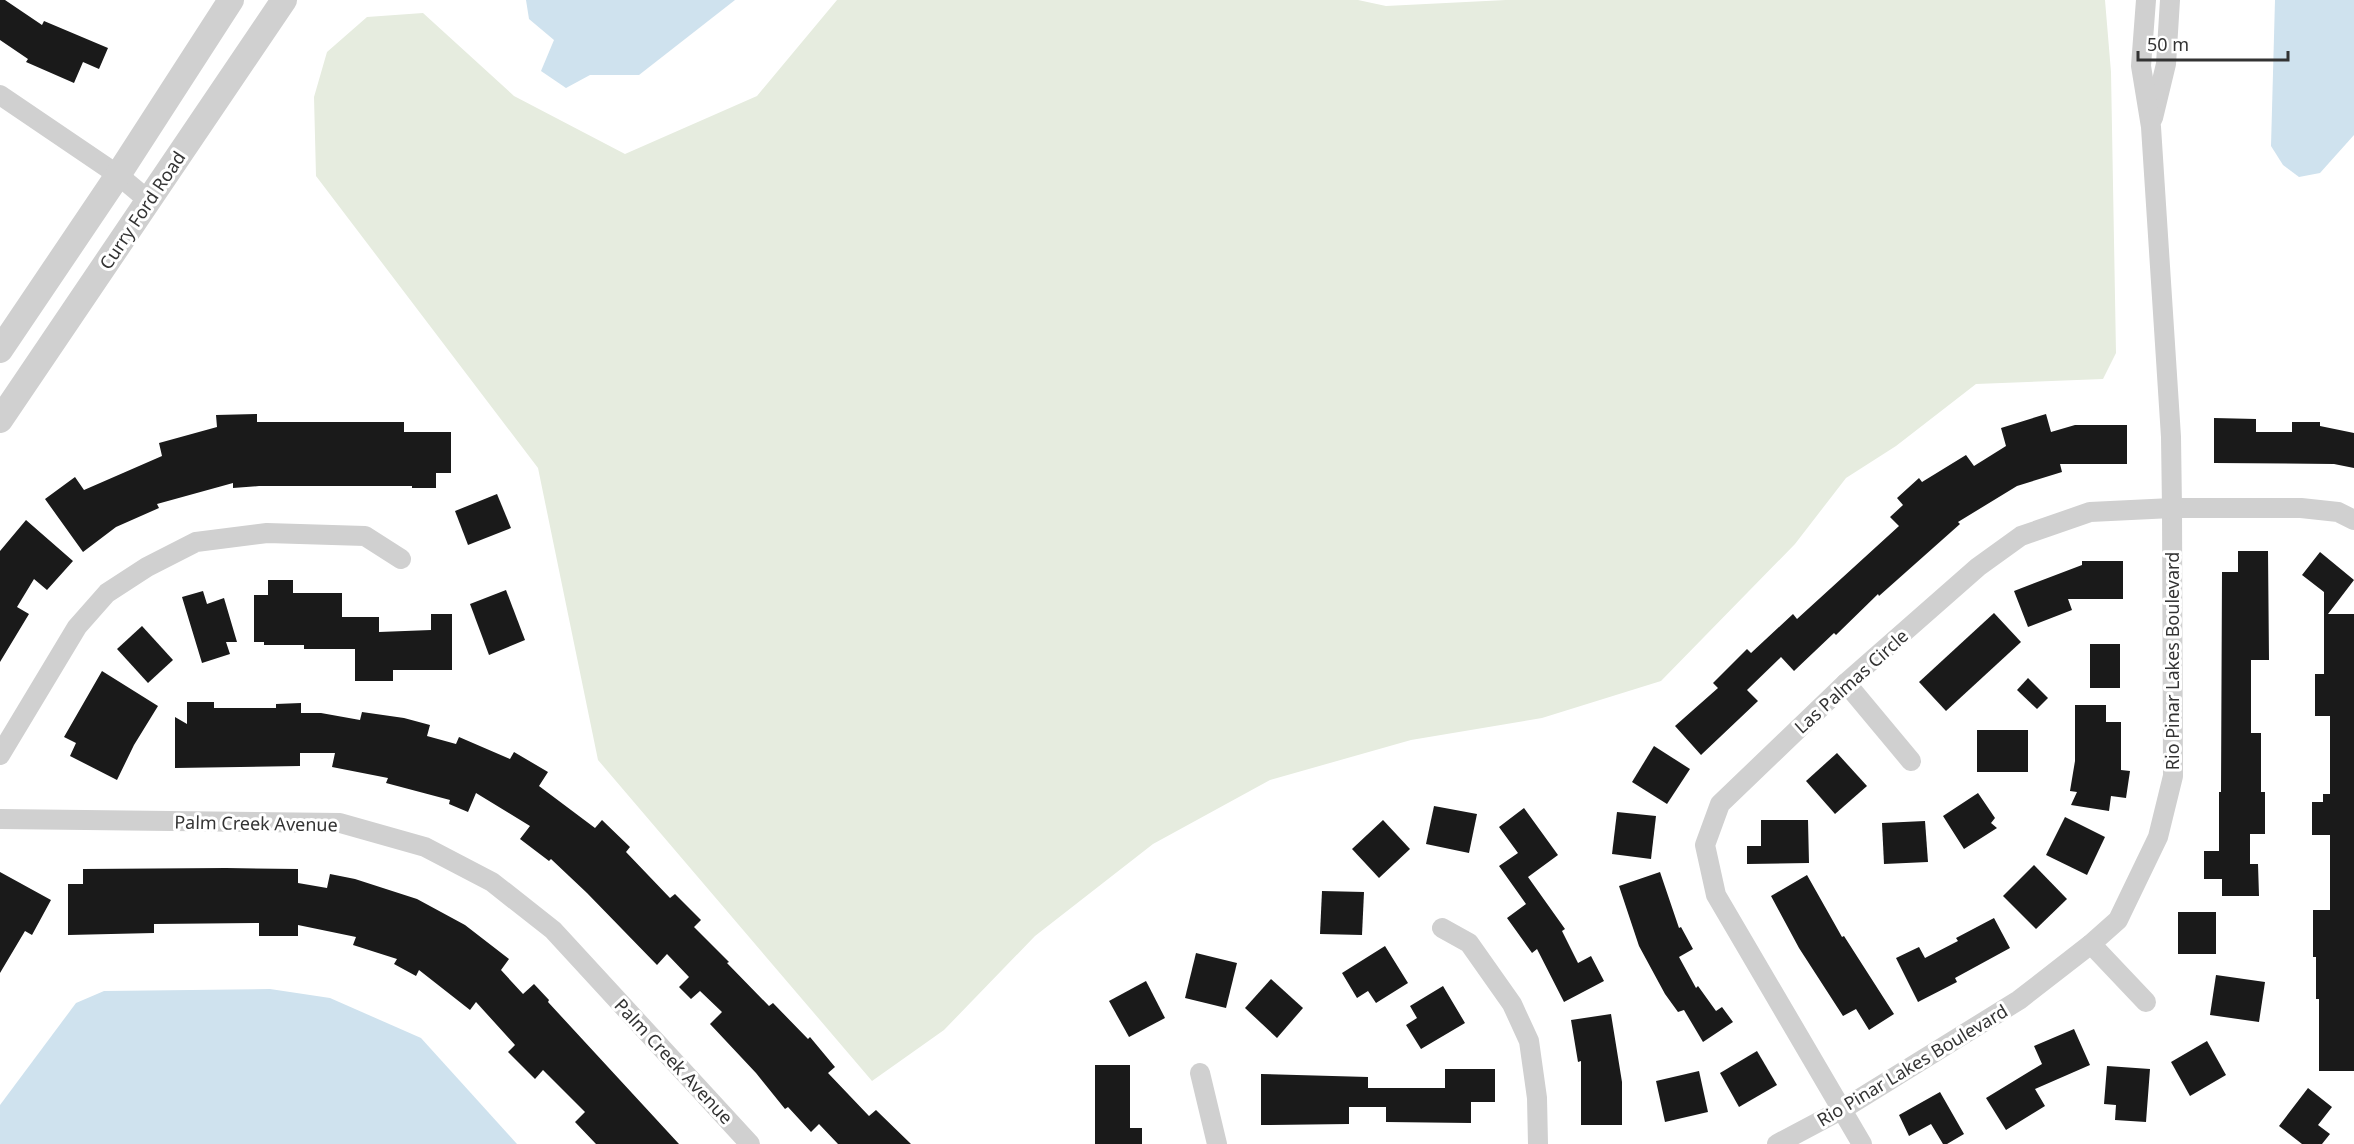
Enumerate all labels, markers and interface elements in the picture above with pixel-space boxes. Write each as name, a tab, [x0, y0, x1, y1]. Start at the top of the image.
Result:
scale bar	[2138, 24, 2288, 62]
text: 50 m	[2147, 32, 2189, 56]
street label: Curry Ford Road	[94, 146, 190, 274]
street label: Rio Pinar Lakes Boulevard	[2160, 552, 2184, 770]
street label: Las Palmas Circle	[1789, 623, 1913, 739]
street label: Palm Creek Avenue	[174, 810, 338, 836]
street label: Palm Creek Avenue	[610, 993, 738, 1129]
street label: Rio Pinar Lakes Boulevard	[1812, 998, 2012, 1132]

